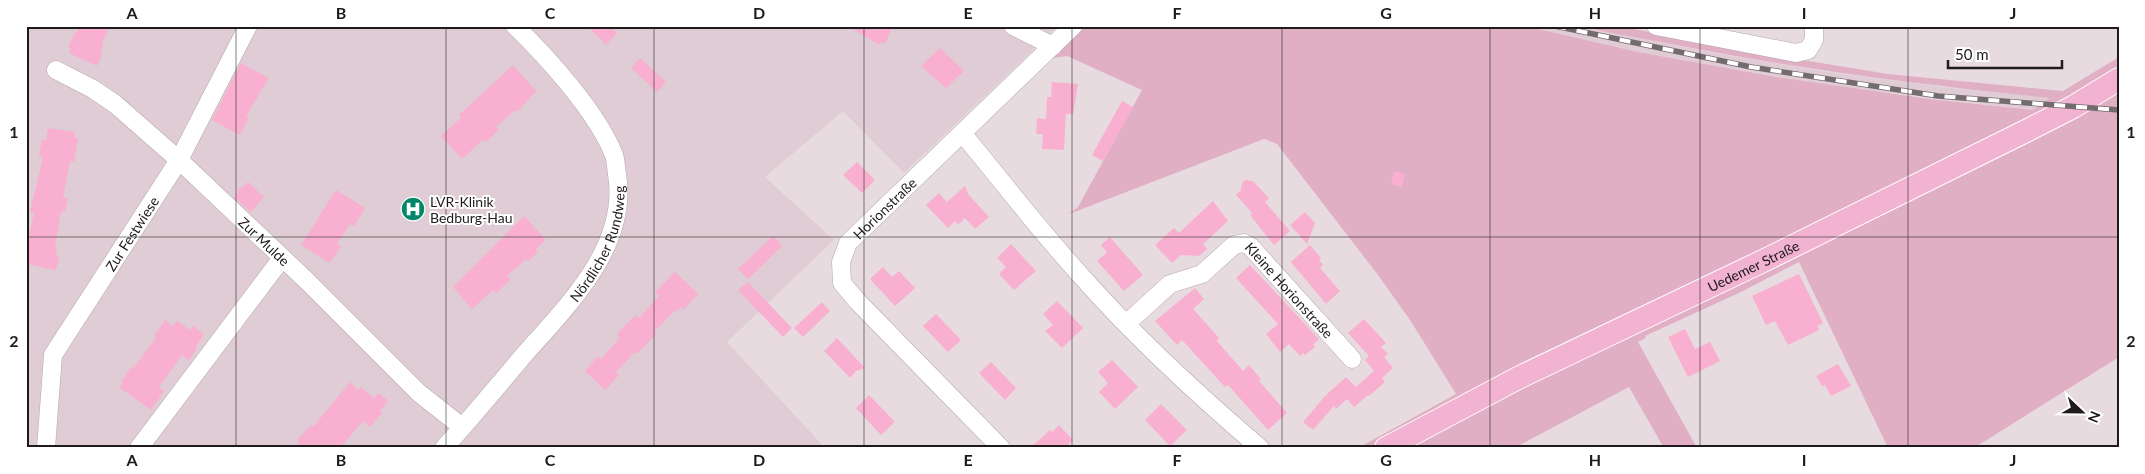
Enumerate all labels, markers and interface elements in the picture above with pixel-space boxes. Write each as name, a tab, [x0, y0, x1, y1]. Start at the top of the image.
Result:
text: A	[125, 3, 138, 22]
text: B	[336, 3, 346, 22]
text: C	[545, 3, 556, 22]
text: D	[753, 3, 765, 22]
text: E	[963, 3, 973, 22]
text: F	[1172, 3, 1182, 22]
text: G	[1380, 3, 1392, 22]
text: H	[1589, 3, 1601, 22]
text: I	[1802, 3, 1806, 22]
text: J	[2010, 3, 2016, 22]
scale bar	[1948, 38, 2061, 70]
text: 50 m	[1955, 45, 1989, 63]
text: 1	[9, 122, 19, 141]
text: 1	[2126, 122, 2136, 141]
street label: Horionstraße	[849, 174, 920, 242]
street label: Nördlicher Rundweg	[566, 185, 627, 305]
street label: Zur Festwiese	[101, 193, 162, 274]
place label: LVR-Klinik Bedburg-Hau	[430, 193, 512, 226]
hospital icon: LVR-Klinik Bedburg-Hau	[400, 196, 426, 222]
street label: Zur Mulde	[236, 213, 294, 269]
street label: Uedemer Straße	[1704, 236, 1802, 295]
street label: Kleine Horionstraße	[1242, 238, 1337, 341]
text: 2	[9, 331, 19, 350]
text: 2	[2126, 331, 2136, 350]
north arrow	[2058, 386, 2108, 436]
text: N	[2085, 409, 2104, 425]
text: A	[125, 450, 138, 469]
text: B	[336, 450, 346, 469]
text: C	[545, 450, 556, 469]
text: D	[753, 450, 765, 469]
text: E	[963, 450, 973, 469]
text: F	[1172, 450, 1182, 469]
text: G	[1380, 450, 1392, 469]
text: H	[1589, 450, 1601, 469]
text: I	[1802, 450, 1806, 469]
text: J	[2010, 450, 2016, 469]

